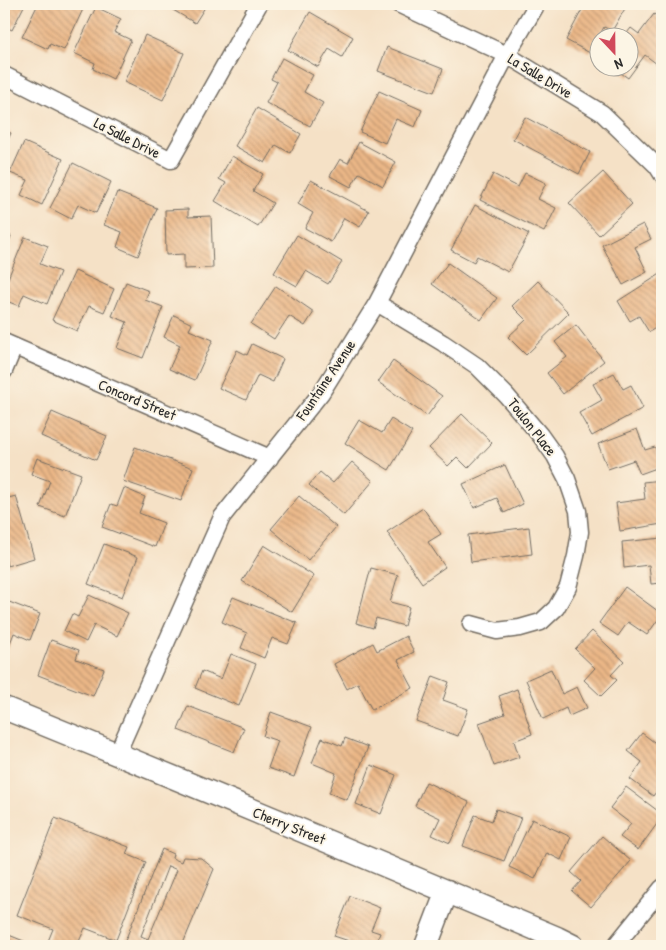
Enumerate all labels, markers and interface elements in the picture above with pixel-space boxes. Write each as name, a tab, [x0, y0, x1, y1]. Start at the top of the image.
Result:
north arrow	[588, 28, 638, 78]
street label: La Salle Drive	[504, 48, 576, 103]
text: N	[612, 54, 626, 75]
street label: La Salle Drive	[90, 112, 164, 163]
street label: Fountaine Avenue	[290, 335, 360, 425]
street label: Concord Street	[95, 374, 180, 426]
street label: Toulon Place	[503, 393, 562, 460]
street label: Cherry Street	[250, 801, 329, 850]

